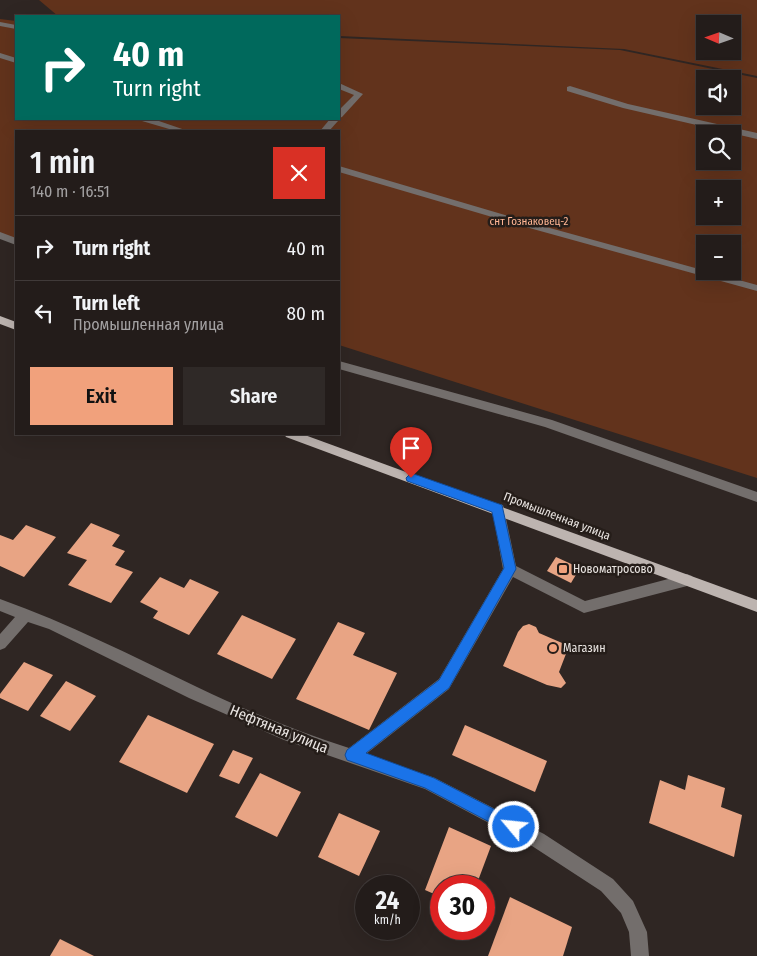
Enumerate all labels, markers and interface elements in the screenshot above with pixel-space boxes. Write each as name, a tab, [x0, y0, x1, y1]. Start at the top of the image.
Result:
north arrow	[696, 15, 741, 60]
map controls	[696, 15, 741, 280]
text: 40 m	[113, 33, 184, 75]
icon: right	[30, 35, 95, 100]
button: sound	[696, 70, 741, 115]
text: Turn right	[113, 75, 201, 102]
button: search	[696, 125, 741, 170]
text: 1 min	[30, 145, 95, 181]
button: close	[273, 147, 325, 199]
button: +	[696, 180, 741, 225]
text: 140 m · 16:51	[30, 182, 110, 201]
park label: снт Гознаковец-2	[490, 215, 569, 228]
icon: right	[30, 234, 58, 262]
button: −	[696, 235, 741, 280]
text: Turn right	[73, 237, 150, 260]
text: 40 m	[287, 237, 325, 260]
text: Turn left	[73, 292, 140, 315]
icon: left	[30, 299, 58, 327]
text: 80 m	[287, 302, 325, 325]
text: Промышленная улица	[73, 315, 224, 334]
button: Exit	[30, 367, 173, 425]
button: Share	[183, 367, 325, 425]
pin	[390, 427, 432, 478]
icon: arrive	[397, 434, 425, 462]
street label: Промышленная улица	[502, 489, 613, 543]
place label: Новоматросово	[573, 562, 653, 576]
marker: Новоматросово	[557, 563, 569, 575]
place label: Магазин	[563, 641, 606, 655]
marker: Магазин	[547, 642, 559, 654]
street label: Нефтяная улица	[227, 701, 331, 757]
position arrow	[487, 800, 539, 852]
speed limit sign: 30	[430, 875, 495, 940]
text: 24	[376, 886, 399, 916]
text: km/h	[374, 913, 401, 927]

